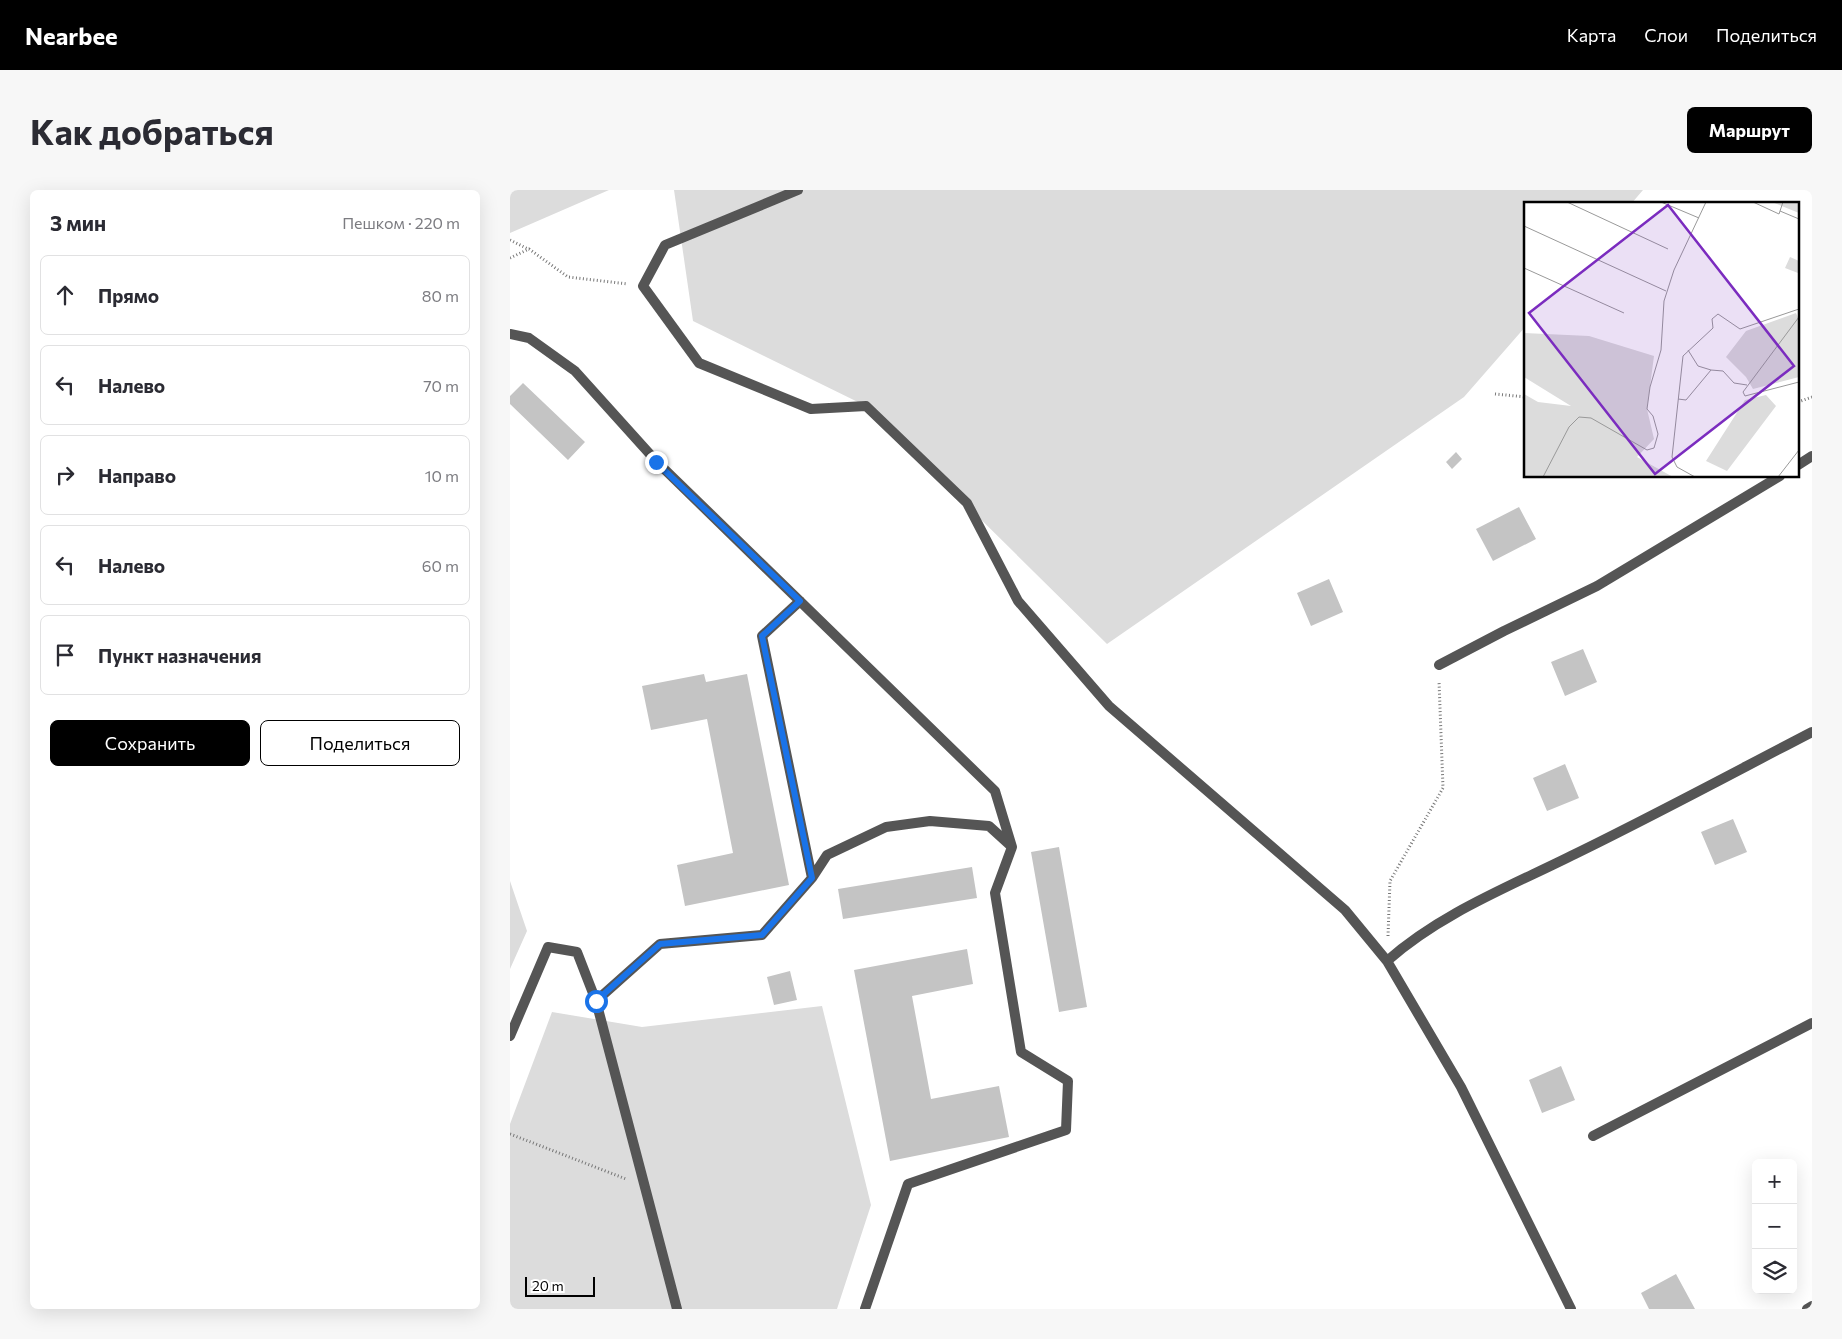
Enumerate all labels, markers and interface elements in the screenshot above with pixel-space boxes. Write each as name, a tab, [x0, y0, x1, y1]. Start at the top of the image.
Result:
text: Nearbee	[25, 21, 118, 50]
text: Карта	[1567, 24, 1616, 46]
text: Слои	[1644, 24, 1688, 46]
text: Поделиться	[1716, 24, 1817, 46]
button: Маршрут	[1687, 107, 1812, 153]
text: Как добраться	[30, 109, 274, 152]
inset map	[1524, 202, 1800, 478]
text: 3 мин	[50, 210, 106, 235]
text: Пешком · 220 m	[342, 213, 460, 232]
icon: ahead	[51, 281, 79, 309]
text: Прямо	[98, 284, 159, 307]
text: 80 m	[422, 286, 459, 305]
icon: left	[51, 371, 79, 399]
text: Налево	[98, 374, 165, 397]
text: 70 m	[423, 376, 459, 395]
route end	[645, 451, 668, 474]
icon: right	[51, 461, 79, 489]
text: Направо	[98, 464, 176, 487]
text: 10 m	[425, 466, 459, 485]
icon: left	[51, 551, 79, 579]
text: Налево	[98, 554, 165, 577]
text: 60 m	[422, 556, 459, 575]
icon: arrive	[51, 641, 79, 669]
text: Пункт назначения	[98, 644, 261, 667]
button: Сохранить	[50, 720, 250, 766]
button: Поделиться	[260, 720, 460, 766]
route start	[585, 990, 608, 1013]
map controls	[1752, 1159, 1797, 1294]
button: +	[1752, 1159, 1797, 1204]
button: −	[1752, 1204, 1797, 1249]
button: layers	[1752, 1249, 1797, 1294]
scale bar	[525, 1274, 595, 1297]
text: 20 m	[532, 1277, 564, 1294]

